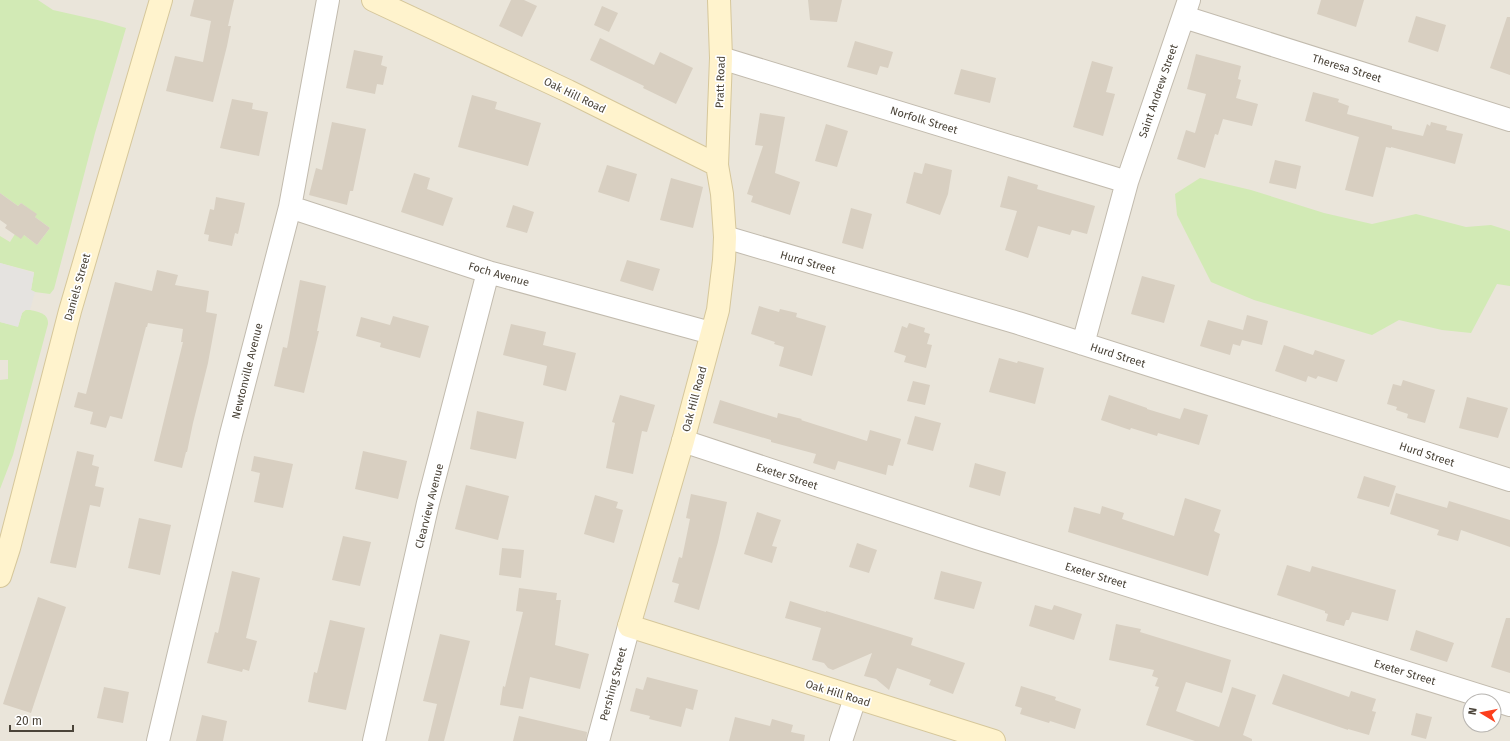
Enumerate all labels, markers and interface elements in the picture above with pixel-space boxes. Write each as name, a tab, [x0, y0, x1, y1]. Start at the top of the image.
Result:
street label: Saint Andrew Street	[1136, 43, 1181, 140]
street label: Theresa Street	[1311, 52, 1383, 85]
street label: Pratt Road	[713, 56, 728, 108]
street label: Oak Hill Road	[542, 75, 608, 116]
street label: Norfolk Street	[889, 104, 959, 137]
street label: Hurd Street	[779, 248, 837, 277]
street label: Daniels Street	[62, 252, 93, 322]
street label: Foch Avenue	[467, 260, 531, 289]
street label: Newtonville Avenue	[229, 322, 266, 420]
street label: Hurd Street	[1089, 340, 1147, 370]
street label: Oak Hill Road	[679, 365, 709, 433]
street label: Hurd Street	[1398, 439, 1456, 469]
street label: Exeter Street	[754, 460, 819, 493]
street label: Clearview Avenue	[413, 462, 446, 550]
street label: Exeter Street	[1063, 560, 1128, 591]
street label: Pershing Street	[597, 646, 630, 722]
street label: Exeter Street	[1372, 657, 1437, 688]
street label: Oak Hill Road	[804, 677, 872, 710]
north arrow	[1462, 693, 1502, 733]
scale bar	[10, 707, 73, 733]
text: N	[1466, 707, 1480, 716]
text: 20 m	[16, 714, 42, 728]

